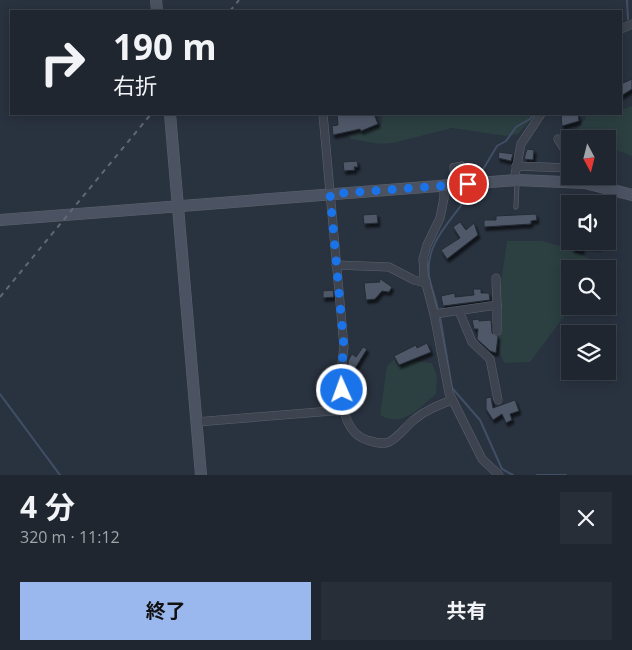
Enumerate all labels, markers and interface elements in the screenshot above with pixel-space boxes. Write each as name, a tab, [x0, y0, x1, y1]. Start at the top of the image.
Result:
text: 190 m	[113, 23, 217, 70]
icon: right	[30, 30, 95, 95]
text: 右折	[113, 70, 157, 100]
north arrow	[561, 130, 616, 185]
map controls	[561, 130, 616, 380]
pin	[447, 163, 489, 205]
icon: arrive	[454, 170, 482, 198]
button: sound	[561, 195, 616, 250]
button: search	[561, 260, 616, 315]
button: layers	[561, 325, 616, 380]
position arrow	[315, 363, 367, 415]
text: 4 分	[20, 486, 75, 527]
button: close	[560, 492, 612, 544]
text: 320 m · 11:12	[20, 526, 120, 548]
button: 終了	[20, 582, 311, 640]
button: 共有	[321, 582, 612, 640]

